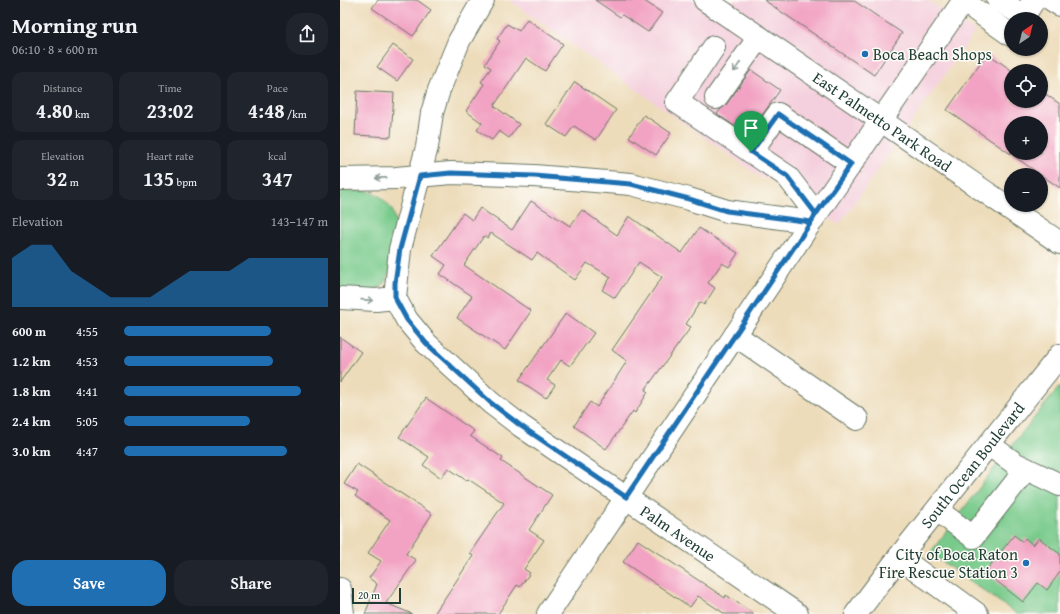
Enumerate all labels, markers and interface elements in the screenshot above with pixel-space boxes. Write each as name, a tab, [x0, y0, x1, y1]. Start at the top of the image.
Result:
text: Morning run	[12, 9, 138, 41]
north arrow	[1004, 12, 1048, 56]
map controls	[1004, 12, 1048, 212]
button: share	[286, 13, 328, 55]
text: 06:10 · 8 × 600 m	[12, 40, 98, 59]
place label: Boca Beach Shops	[873, 42, 992, 66]
marker: Boca Beach Shops	[860, 49, 870, 59]
one-way arrow	[733, 62, 741, 73]
button: locate	[1004, 64, 1048, 108]
street label: East Palmetto Park Road	[808, 65, 957, 178]
text: Distance	[43, 80, 82, 96]
text: Time	[158, 80, 182, 96]
text: Pace	[267, 80, 288, 96]
text: 4.80	[36, 96, 73, 125]
text: 23:02	[146, 96, 194, 125]
text: 4:48	[248, 96, 285, 125]
text: km	[73, 106, 90, 122]
text: /km	[285, 106, 307, 122]
pin	[734, 111, 768, 152]
button: +	[1004, 116, 1048, 160]
icon: arrive	[740, 117, 762, 139]
text: Elevation	[41, 148, 84, 164]
text: Heart rate	[146, 148, 194, 164]
text: kcal	[268, 148, 287, 164]
text: 32	[47, 164, 67, 193]
text: 135	[143, 164, 174, 193]
text: 347	[262, 164, 293, 193]
button: −	[1004, 168, 1048, 212]
text: m	[67, 174, 79, 190]
text: bpm	[174, 174, 197, 190]
one-way arrow	[375, 174, 388, 182]
text: Elevation	[12, 212, 63, 231]
text: 143–147 m	[271, 212, 328, 231]
one-way arrow	[360, 296, 373, 303]
text: 600 m	[12, 322, 46, 341]
text: 4:55	[76, 322, 98, 341]
text: 1.2 km	[12, 352, 51, 371]
text: 4:53	[76, 352, 98, 371]
text: 1.8 km	[12, 382, 51, 401]
text: 4:41	[76, 382, 98, 401]
street label: South Ocean Boulevard	[915, 396, 1030, 533]
text: 2.4 km	[12, 412, 51, 431]
text: 5:05	[76, 412, 98, 431]
text: 3.0 km	[12, 442, 51, 461]
text: 4:47	[76, 442, 98, 461]
street label: Palm Avenue	[636, 499, 721, 567]
place label: City of Boca Raton Fire Rescue Station 3	[879, 542, 1018, 584]
marker: City of Boca Raton Fire Rescue Station 3	[1021, 558, 1031, 568]
button: Save	[12, 560, 166, 606]
button: Share	[174, 560, 328, 606]
scale bar	[352, 586, 401, 605]
text: 20 m	[358, 587, 380, 603]

